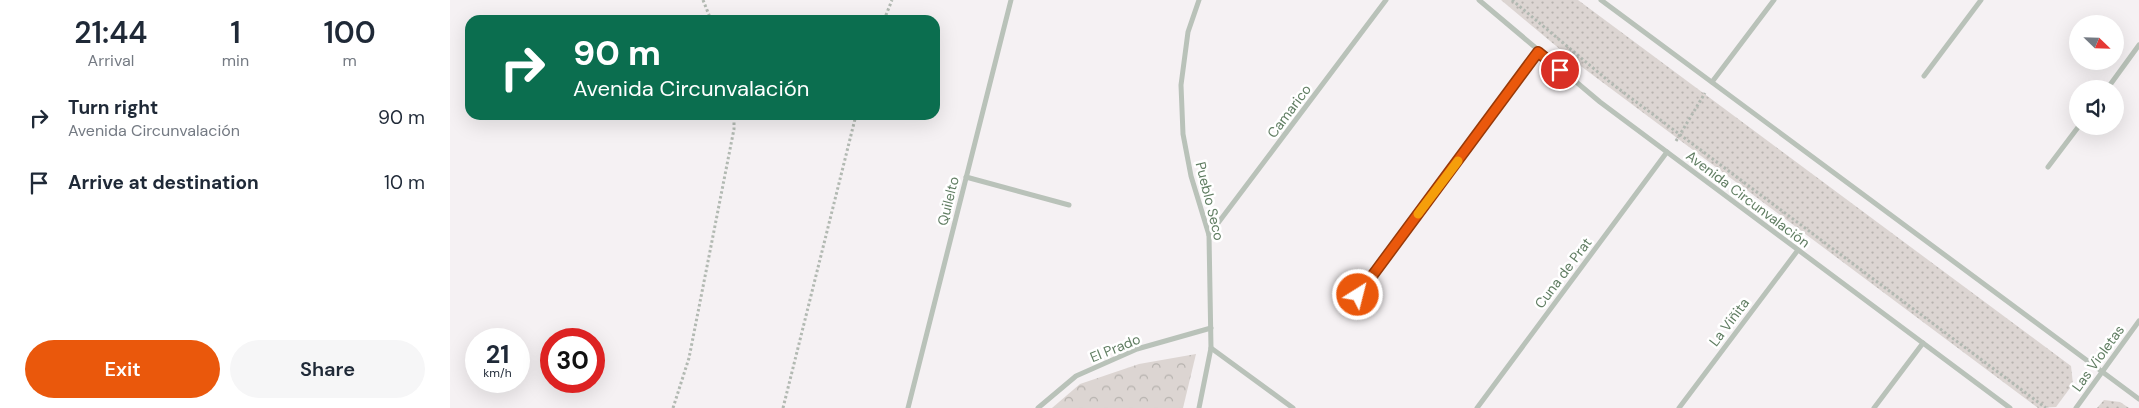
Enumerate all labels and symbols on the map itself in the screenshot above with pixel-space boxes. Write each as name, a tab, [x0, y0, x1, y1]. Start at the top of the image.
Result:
north arrow	[2069, 15, 2124, 70]
pin	[1539, 49, 1581, 91]
street label: Camarico	[1263, 81, 1315, 141]
street label: Avenida Circunvalación	[1683, 147, 1813, 251]
street label: Pueblo Seco	[1192, 160, 1228, 242]
street label: Quilelto	[933, 175, 963, 227]
street label: Cuna de Prat	[1531, 234, 1595, 312]
position arrow	[1331, 268, 1383, 320]
street label: La Viñita	[1705, 294, 1753, 350]
street label: Las Violetas	[2068, 321, 2128, 395]
speed limit sign: 30	[540, 328, 605, 393]
street label: El Prado	[1087, 330, 1143, 366]

